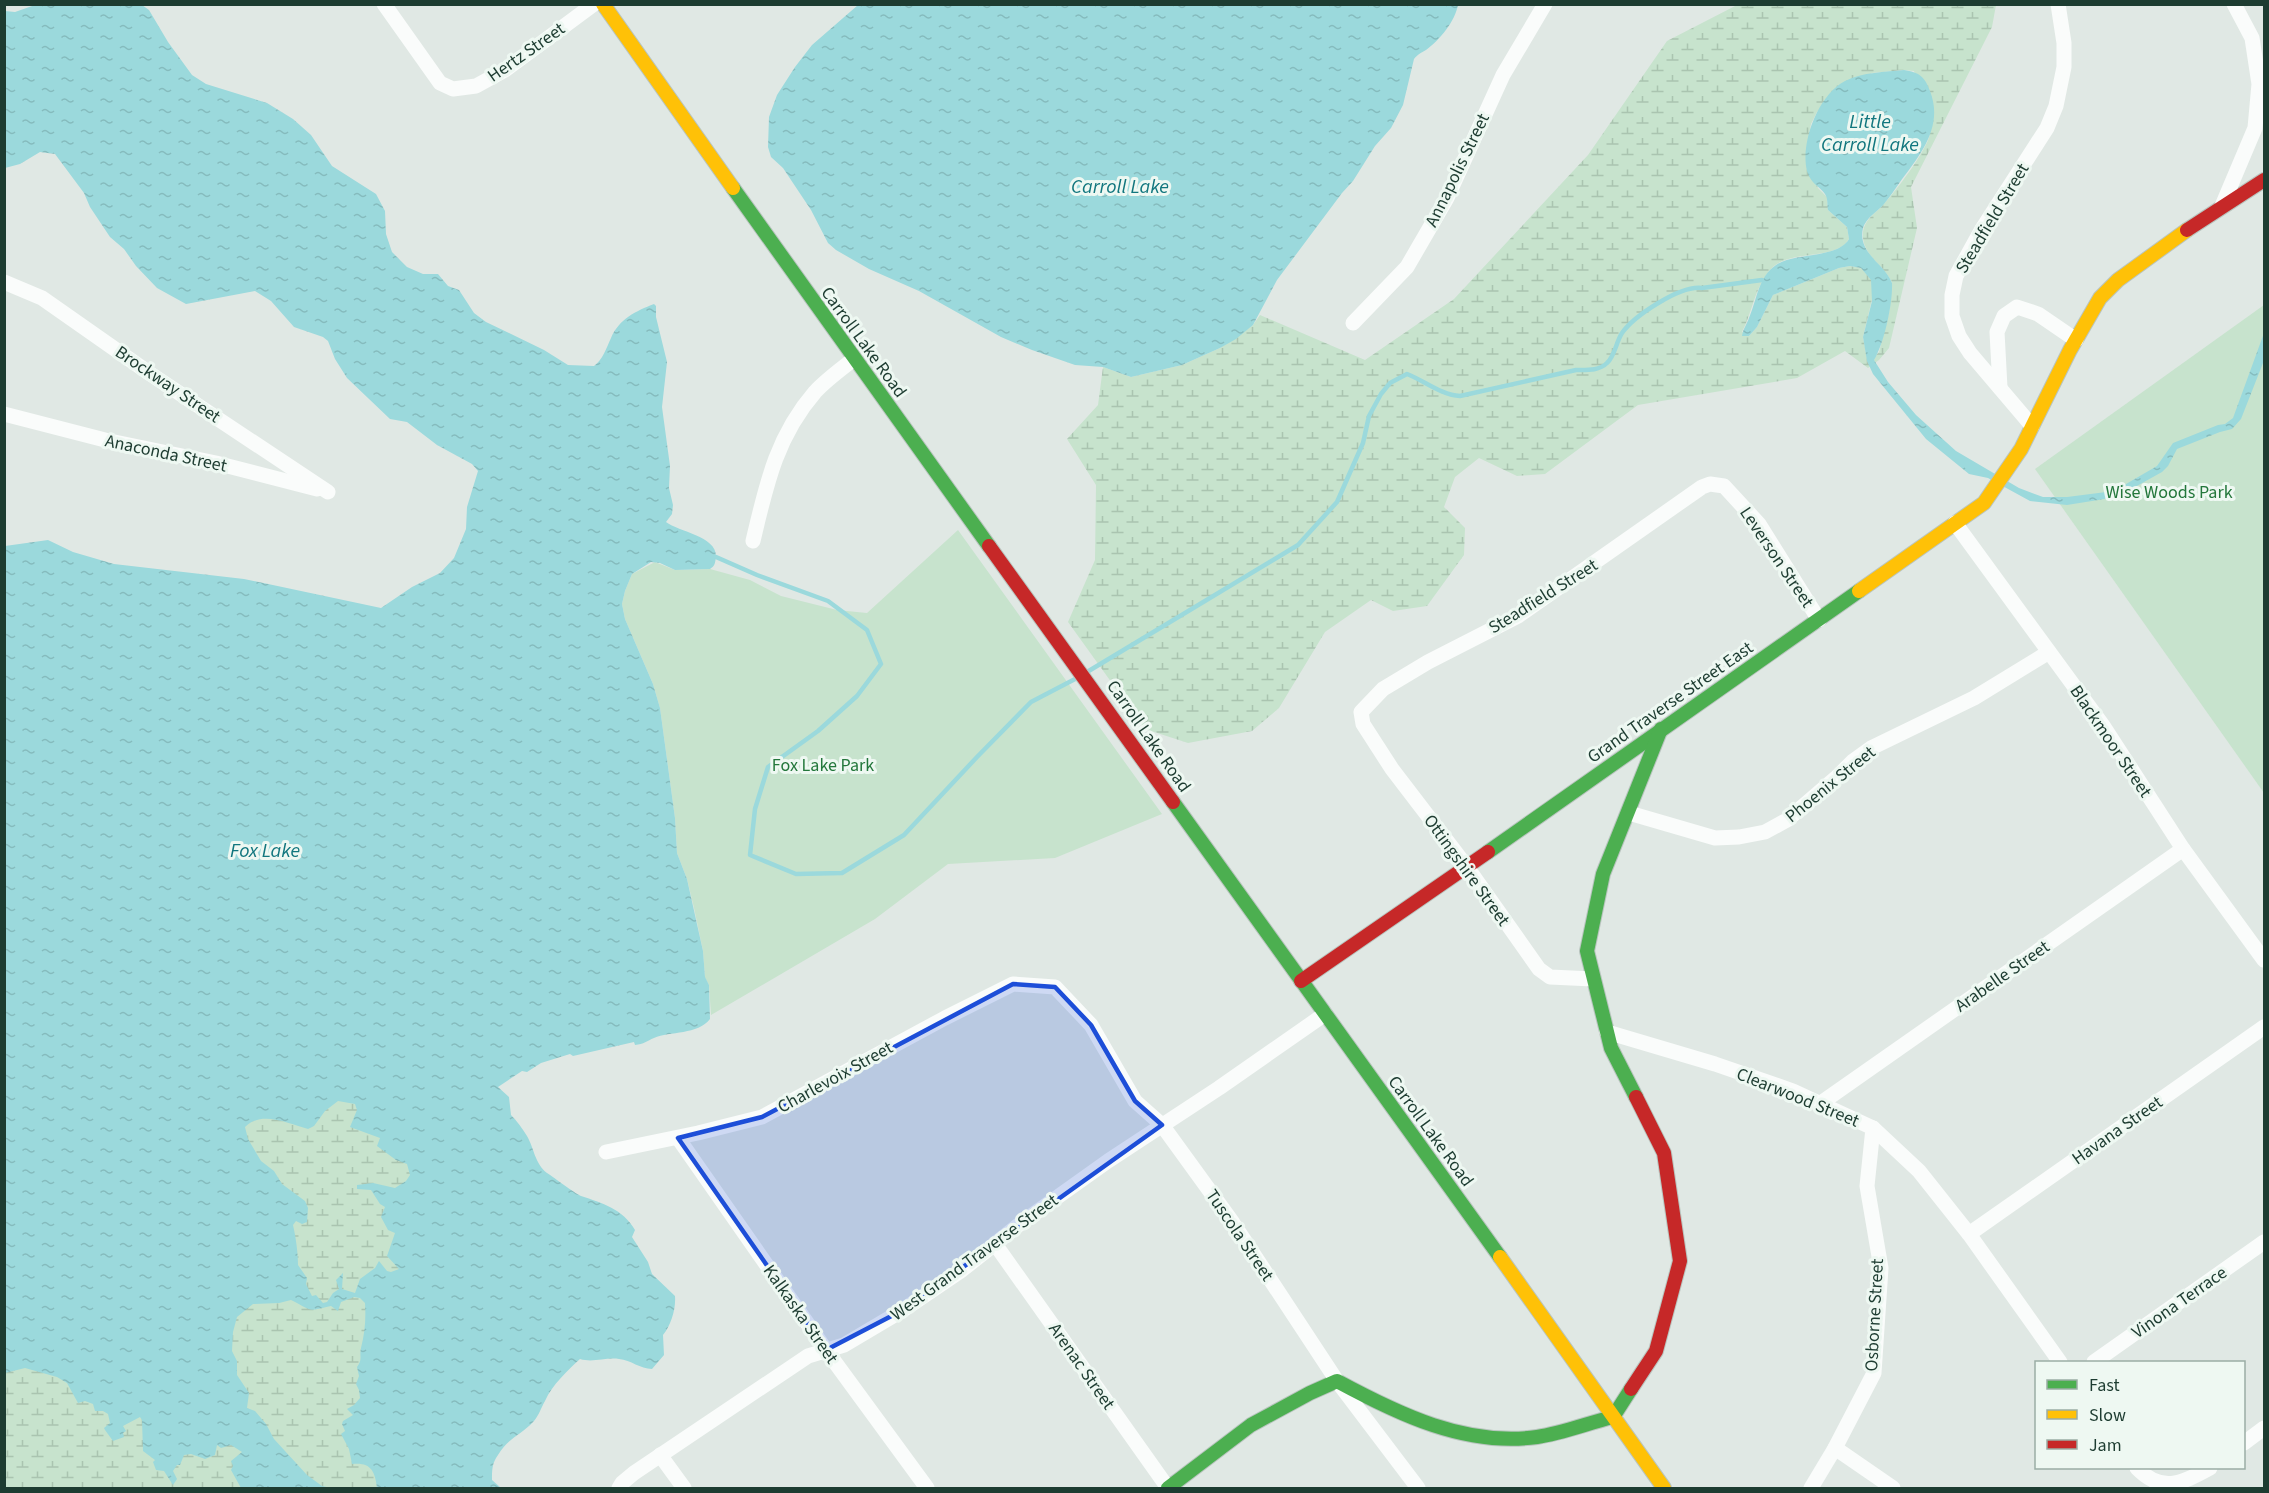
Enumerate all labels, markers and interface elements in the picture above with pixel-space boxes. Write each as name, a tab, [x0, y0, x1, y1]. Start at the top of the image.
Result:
street label: Hertz Street	[483, 17, 570, 88]
water label: Little Carroll Lake	[1821, 108, 1919, 159]
street label: Annapolis Street	[1419, 109, 1496, 231]
street label: Steadfield Street	[1950, 158, 2035, 278]
water label: Carroll Lake	[1071, 173, 1169, 201]
street label: Carroll Lake Road	[815, 282, 912, 403]
street label: Brockway Street	[110, 340, 225, 429]
street label: Anaconda Street	[103, 428, 229, 479]
park label: Wise Woods Park	[2105, 480, 2233, 505]
street label: Leverson Street	[1734, 502, 1820, 613]
street label: Steadfield Street	[1484, 553, 1603, 640]
street label: Grand Traverse Street East	[1582, 636, 1758, 769]
street label: Carroll Lake Road	[1101, 675, 1197, 797]
street label: Blackmoor Street	[2064, 680, 2158, 802]
street label: Phoenix Street	[1780, 740, 1881, 829]
park label: Fox Lake Park	[772, 753, 874, 778]
street label: Ottingshire Street	[1418, 809, 1516, 931]
water label: Fox Lake	[230, 837, 300, 865]
street label: Arabelle Street	[1950, 935, 2055, 1018]
street label: Charlevoix Street	[773, 1035, 897, 1119]
street label: Clearwood Street	[1733, 1061, 1863, 1133]
street label: Carroll Lake Road	[1382, 1071, 1479, 1192]
street label: Havana Street	[2067, 1090, 2168, 1171]
street label: Tuscola Street	[1200, 1184, 1280, 1286]
street label: West Grand Traverse Street	[885, 1188, 1063, 1327]
street label: Osborne Street	[1859, 1258, 1890, 1372]
street label: Kalkaska Street	[757, 1260, 844, 1369]
street label: Vinona Terrace	[2127, 1260, 2232, 1345]
street label: Arenac Street	[1043, 1318, 1121, 1415]
legend	[2035, 1361, 2245, 1469]
text: Fast	[2089, 1373, 2120, 1398]
text: Slow	[2089, 1403, 2126, 1428]
text: Jam	[2089, 1433, 2122, 1458]

